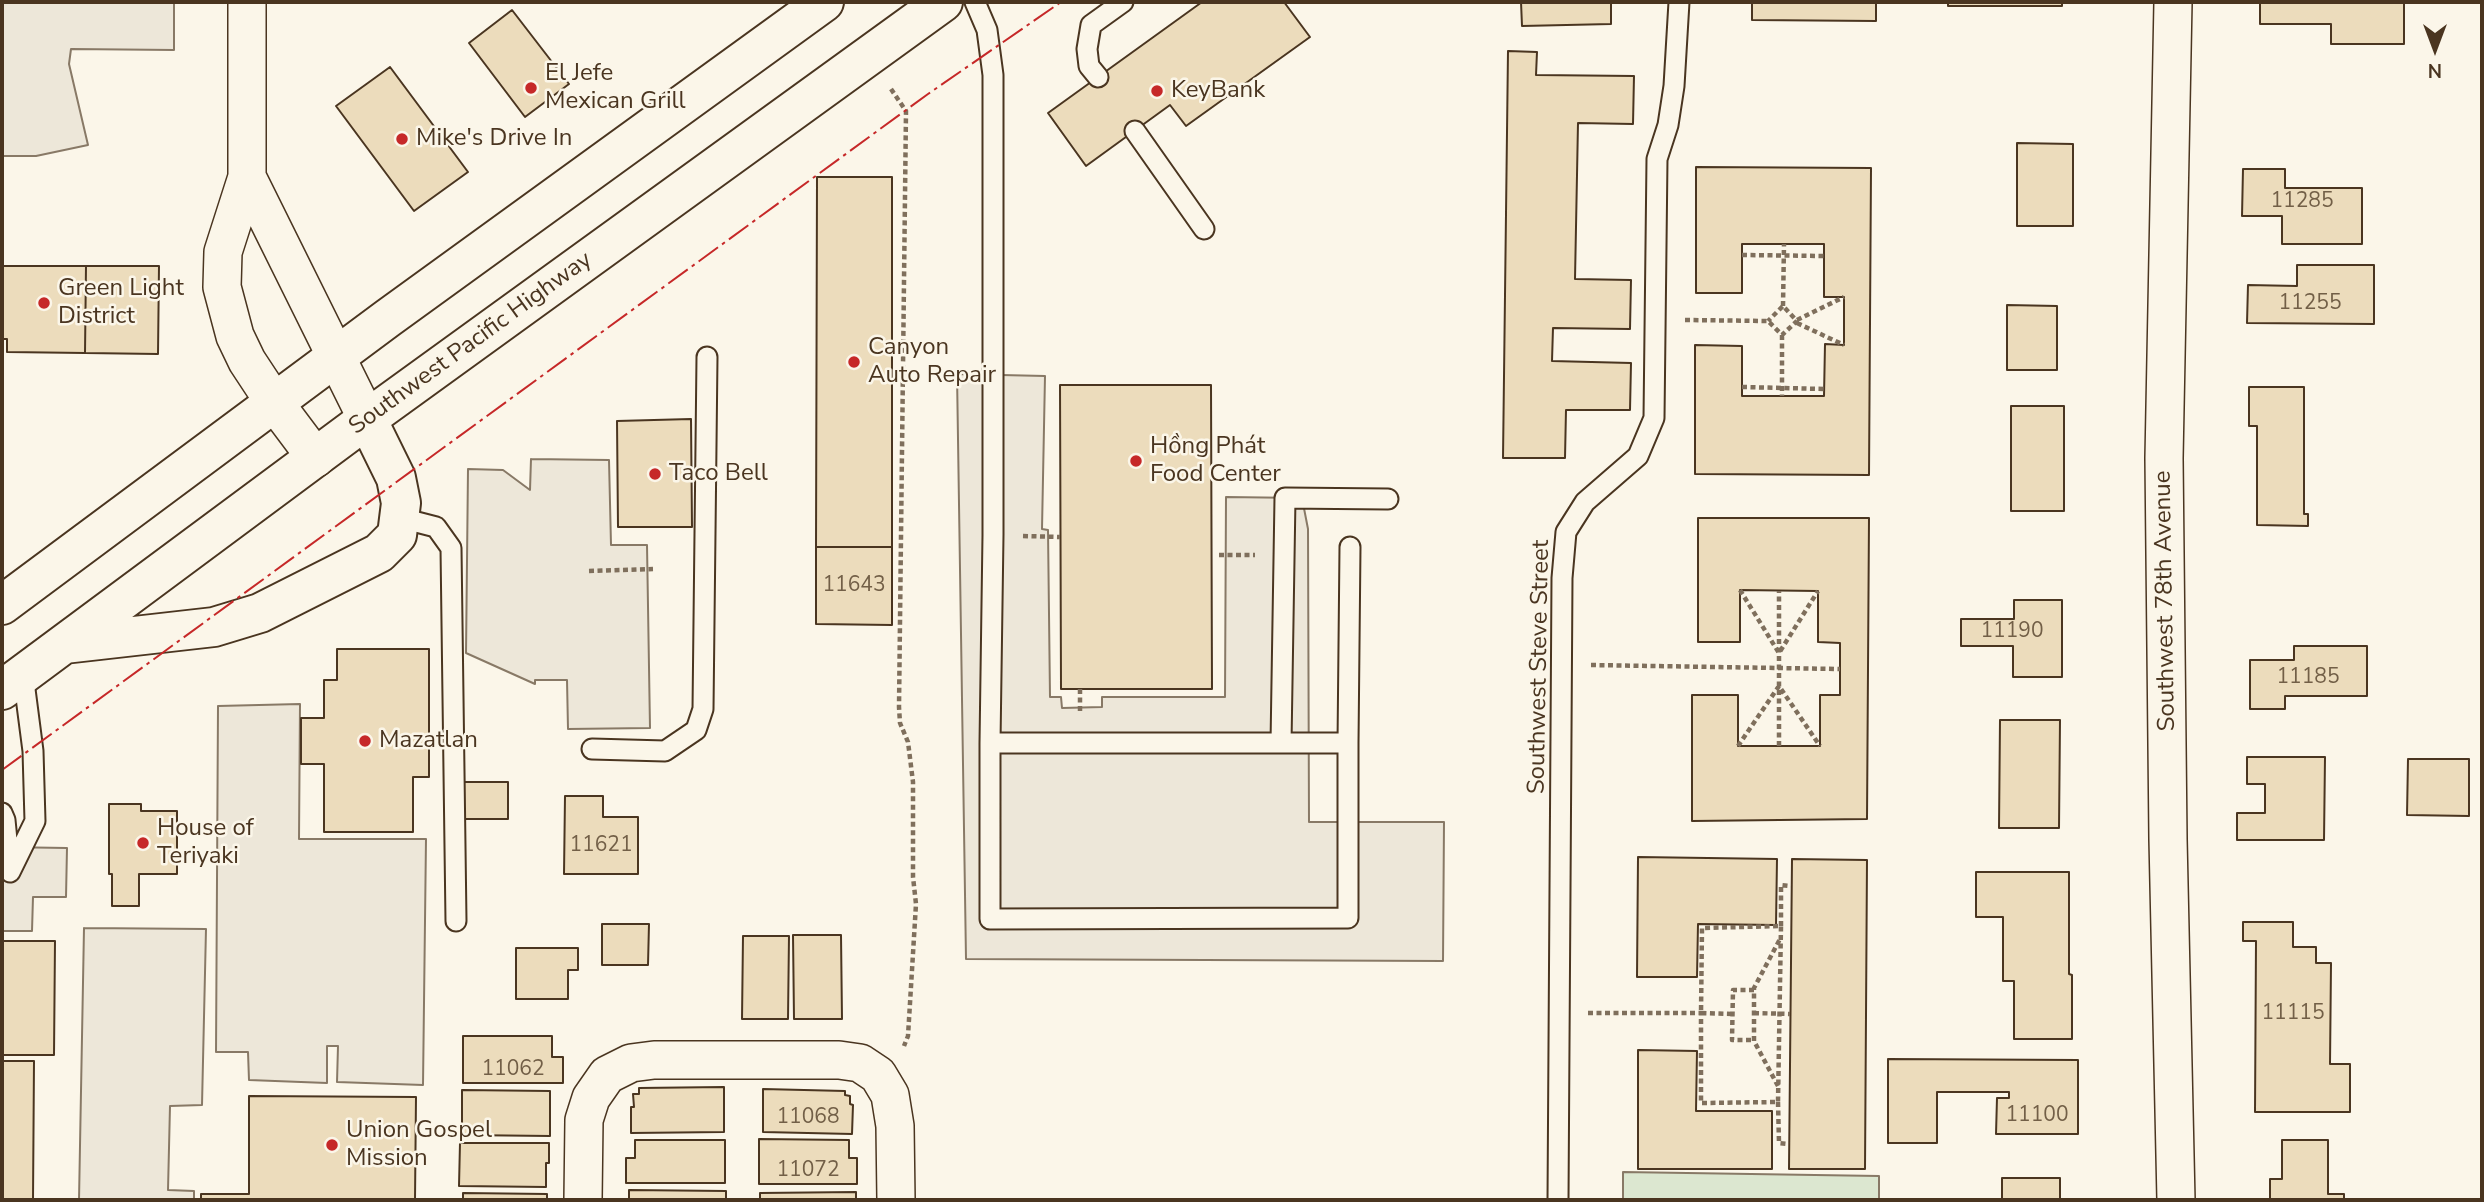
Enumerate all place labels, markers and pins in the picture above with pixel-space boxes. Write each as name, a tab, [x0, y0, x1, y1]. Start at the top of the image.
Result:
place label: El Jefe Mexican Grill	[545, 60, 686, 116]
place label: KeyBank	[1171, 77, 1265, 105]
marker: El Jefe Mexican Grill	[523, 80, 539, 96]
marker: KeyBank	[1149, 83, 1165, 99]
place label: Mike's Drive In	[416, 125, 572, 153]
marker: Mike's Drive In	[394, 131, 410, 147]
place label: Green Light District	[58, 275, 184, 331]
marker: Green Light District	[36, 295, 52, 311]
place label: Canyon Auto Repair	[868, 334, 996, 390]
marker: Canyon Auto Repair	[846, 354, 862, 370]
place label: Hồng Phát Food Center	[1150, 433, 1281, 489]
marker: Hồng Phát Food Center	[1128, 453, 1144, 469]
place label: Taco Bell	[669, 460, 768, 488]
marker: Taco Bell	[647, 466, 663, 482]
place label: Mazatlan	[379, 727, 478, 755]
marker: Mazatlan	[357, 733, 373, 749]
place label: House of Teriyaki	[157, 815, 254, 871]
marker: House of Teriyaki	[135, 835, 151, 851]
place label: Union Gospel Mission	[346, 1117, 492, 1173]
marker: Union Gospel Mission	[324, 1137, 340, 1153]

